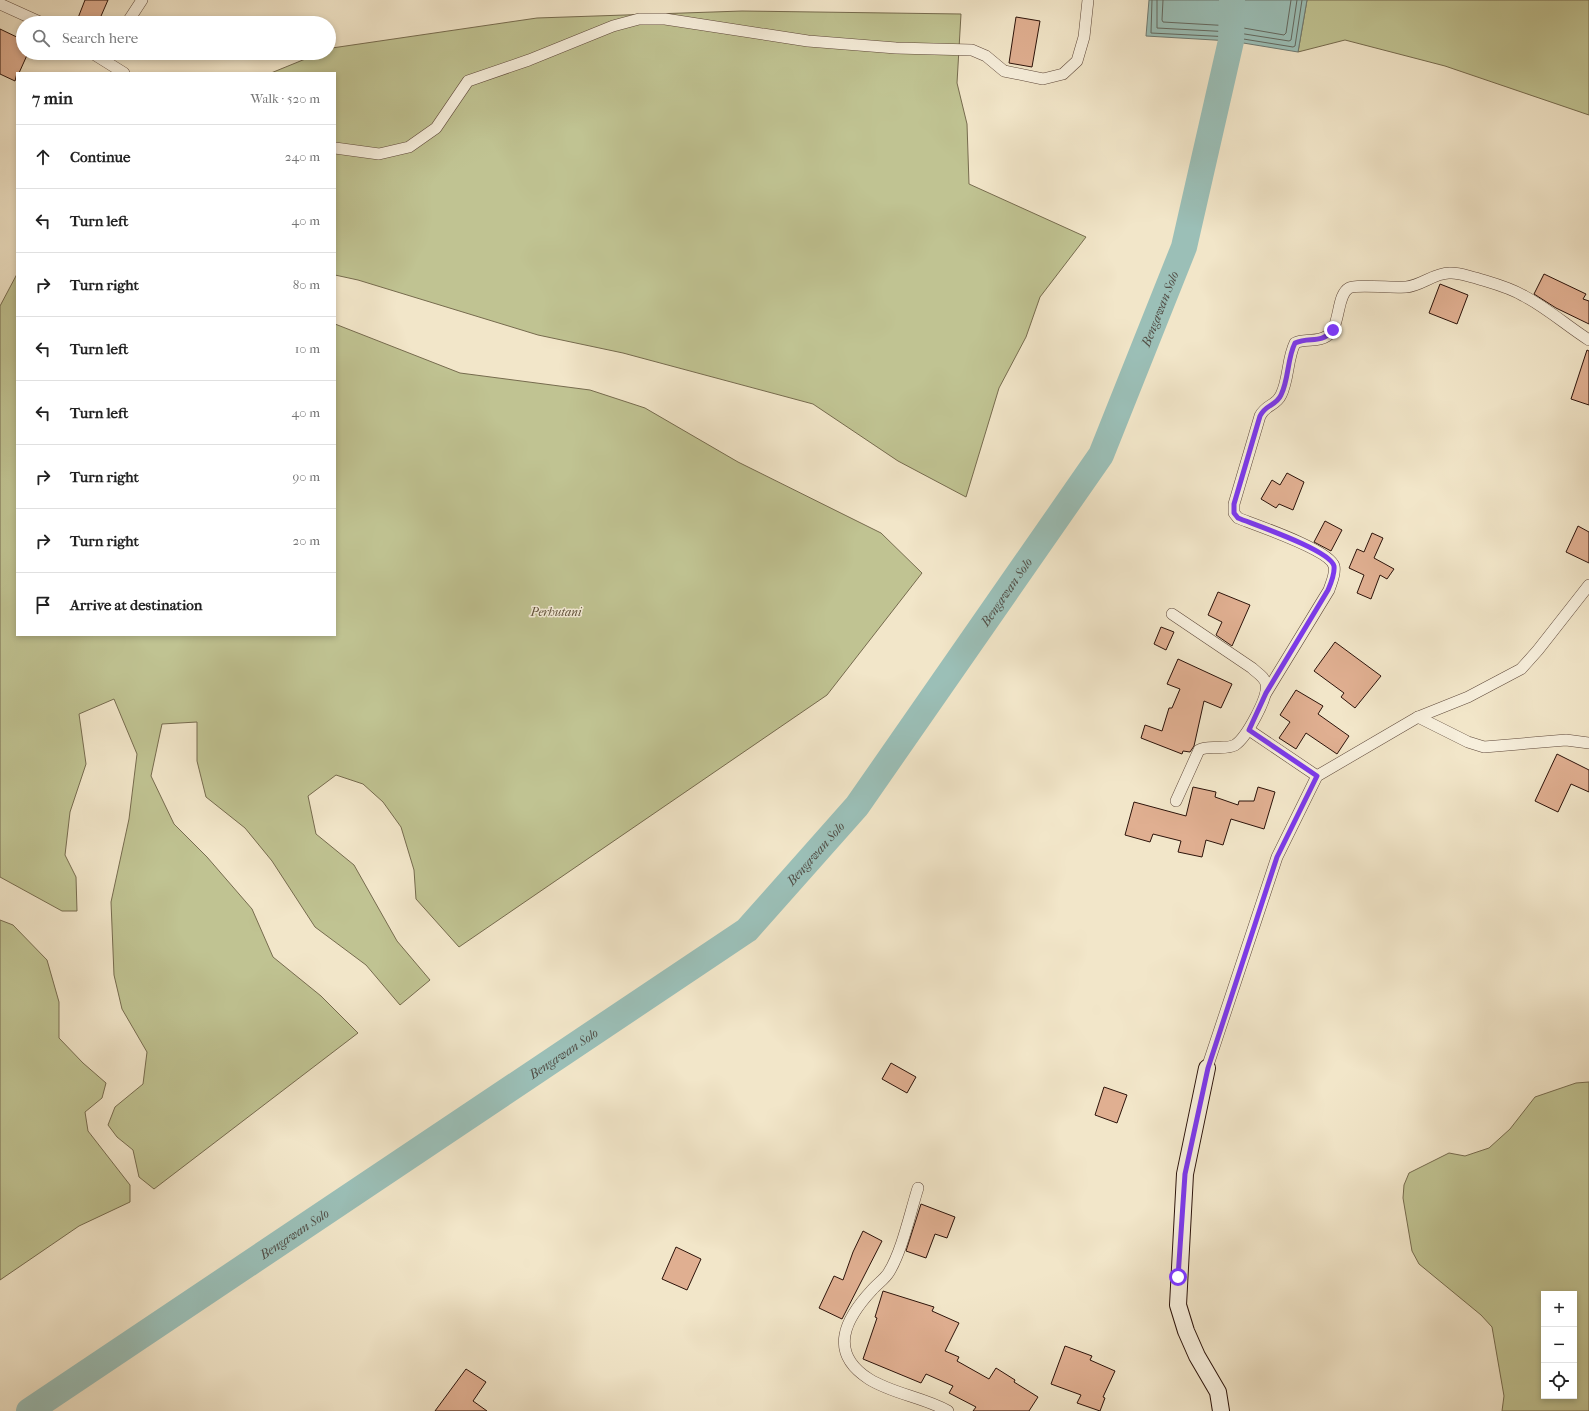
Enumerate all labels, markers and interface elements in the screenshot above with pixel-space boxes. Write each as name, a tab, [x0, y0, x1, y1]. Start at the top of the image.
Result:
search box	[16, 16, 336, 60]
icon: search	[30, 27, 52, 49]
text: Search here	[62, 29, 138, 47]
text: 7 min	[32, 88, 73, 108]
text: Walk · 520 m	[251, 91, 320, 106]
icon: ahead	[32, 146, 54, 168]
text: Continue	[70, 148, 130, 166]
text: 240 m	[285, 149, 320, 164]
icon: left	[32, 210, 54, 232]
text: Turn left	[70, 212, 128, 230]
text: 40 m	[292, 213, 320, 228]
water label: Bengawan Solo	[1137, 268, 1181, 350]
icon: right	[32, 274, 54, 296]
text: Turn right	[70, 276, 139, 294]
text: 80 m	[293, 277, 320, 292]
route end	[1324, 321, 1342, 339]
icon: left	[32, 338, 54, 360]
text: Turn left	[70, 340, 128, 358]
text: 10 m	[295, 341, 320, 356]
icon: left	[32, 402, 54, 424]
text: Turn left	[70, 404, 128, 422]
text: 40 m	[292, 405, 320, 420]
icon: right	[32, 466, 54, 488]
text: Turn right	[70, 468, 139, 486]
text: 90 m	[292, 469, 320, 484]
icon: right	[32, 530, 54, 552]
text: Turn right	[70, 532, 139, 550]
text: 20 m	[293, 533, 320, 548]
water label: Bengawan Solo	[976, 554, 1035, 630]
icon: arrive	[32, 594, 54, 616]
text: Arrive at destination	[70, 596, 202, 614]
park label: Perhutani	[530, 605, 583, 619]
water label: Bengawan Solo	[782, 818, 848, 889]
water label: Bengawan Solo	[525, 1024, 601, 1082]
water label: Bengawan Solo	[256, 1205, 332, 1262]
route start	[1169, 1268, 1187, 1286]
map controls	[1541, 1291, 1577, 1399]
button: +	[1541, 1291, 1577, 1327]
button: −	[1541, 1327, 1577, 1363]
button: locate	[1541, 1363, 1577, 1399]

